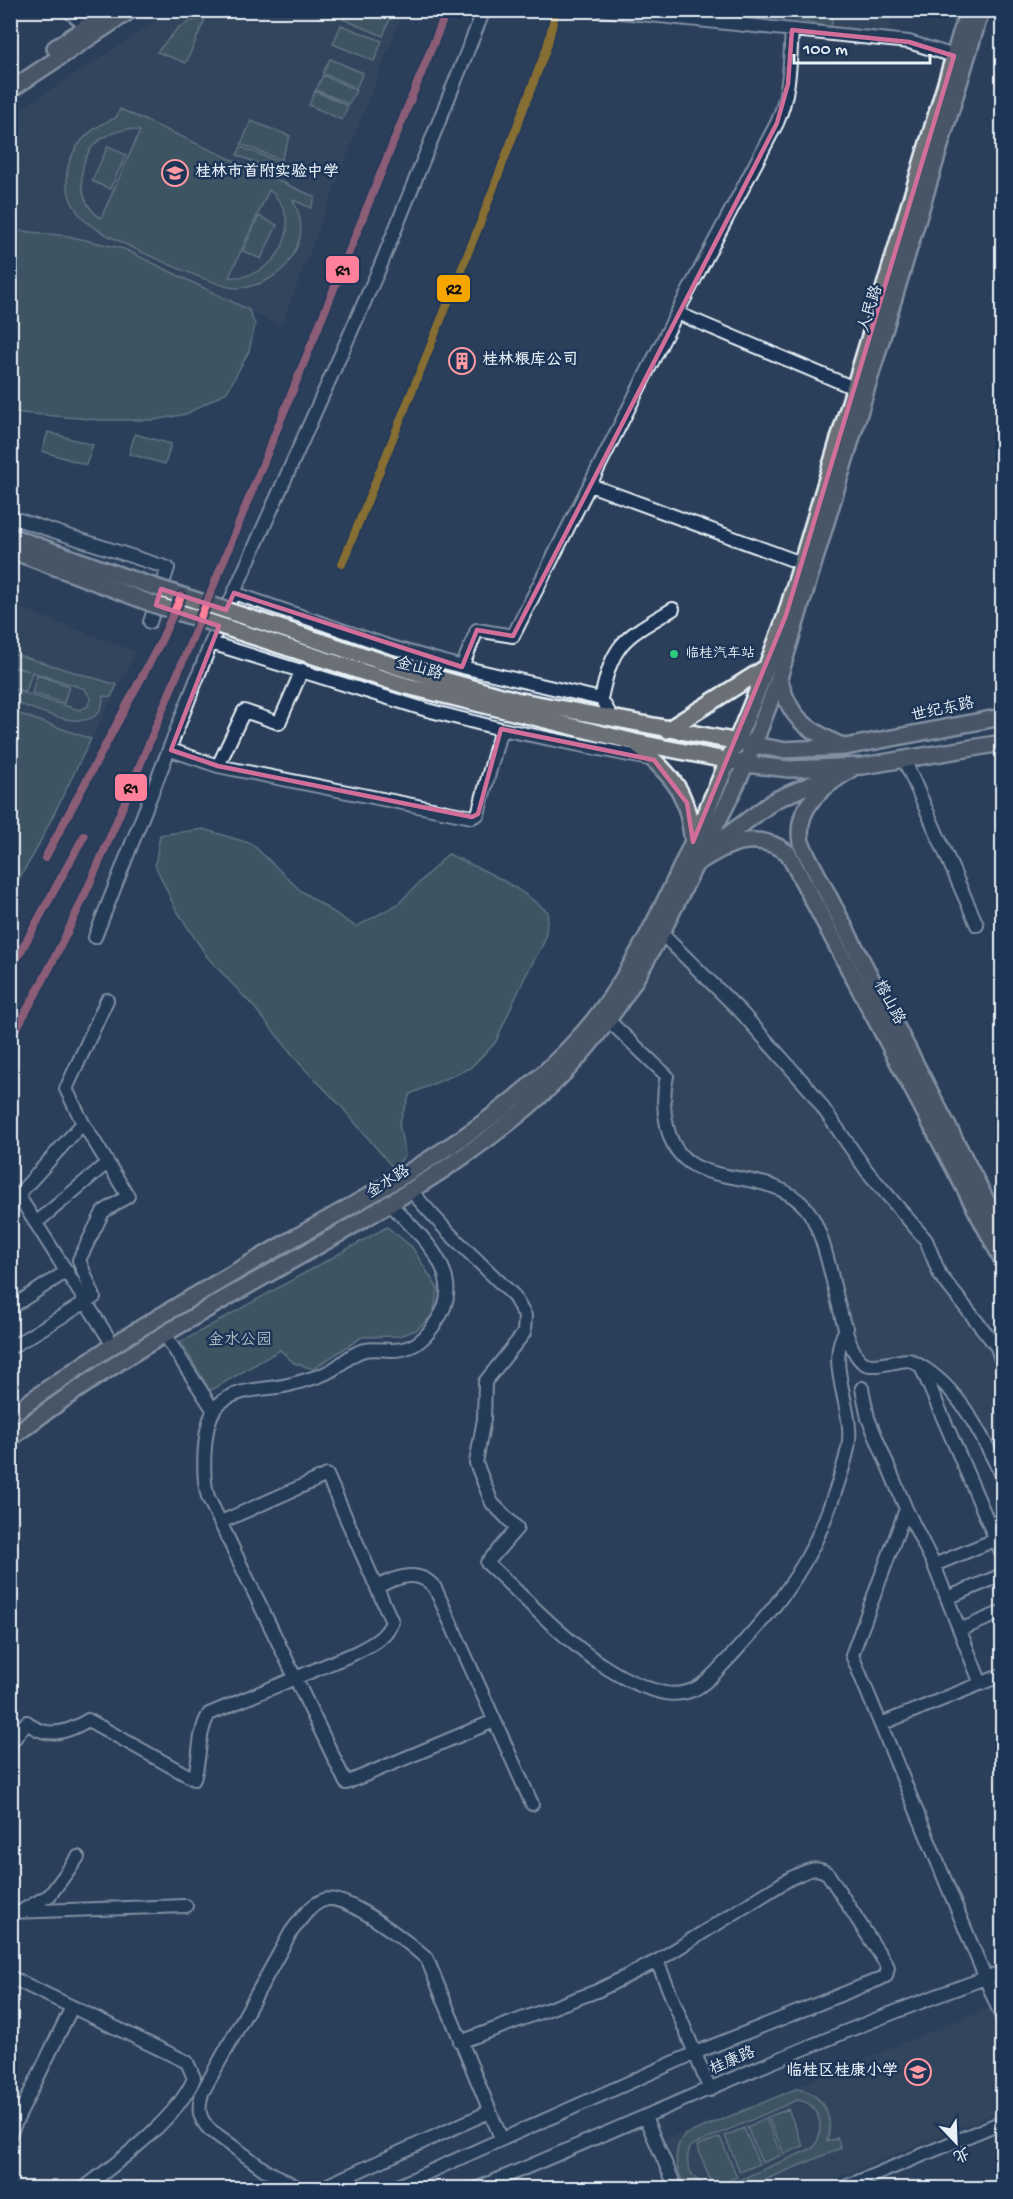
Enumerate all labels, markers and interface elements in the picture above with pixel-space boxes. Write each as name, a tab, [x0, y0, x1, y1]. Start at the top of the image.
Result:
scale bar	[794, 27, 930, 65]
text: 100 m	[802, 40, 848, 61]
school or university icon: 桂林市首附实验中学	[160, 158, 190, 188]
place label: 桂林市首附实验中学	[195, 162, 339, 183]
line badge: R1	[325, 255, 360, 284]
text: R1	[335, 263, 350, 282]
line badge: R2	[436, 274, 471, 303]
text: R2	[445, 282, 462, 301]
street label: 人民路	[854, 283, 888, 335]
building icon: 桂林粮库公司	[447, 346, 477, 376]
place label: 桂林粮库公司	[482, 350, 578, 371]
place label: 临桂汽车站	[685, 645, 755, 663]
marker: 临桂汽车站	[668, 648, 680, 660]
street label: 金山路	[393, 653, 445, 685]
street label: 世纪东路	[909, 693, 976, 727]
line badge: R1	[114, 773, 148, 802]
text: R1	[123, 781, 138, 800]
street label: 榕山路	[868, 976, 909, 1029]
street label: 金水路	[363, 1161, 414, 1204]
park label: 金水公园	[208, 1330, 272, 1351]
street label: 桂康路	[706, 2042, 759, 2080]
school or university icon: 临桂区桂康小学	[903, 2057, 933, 2087]
place label: 临桂区桂康小学	[786, 2061, 898, 2082]
north arrow	[926, 2112, 986, 2172]
text: 北	[949, 2141, 972, 2165]

